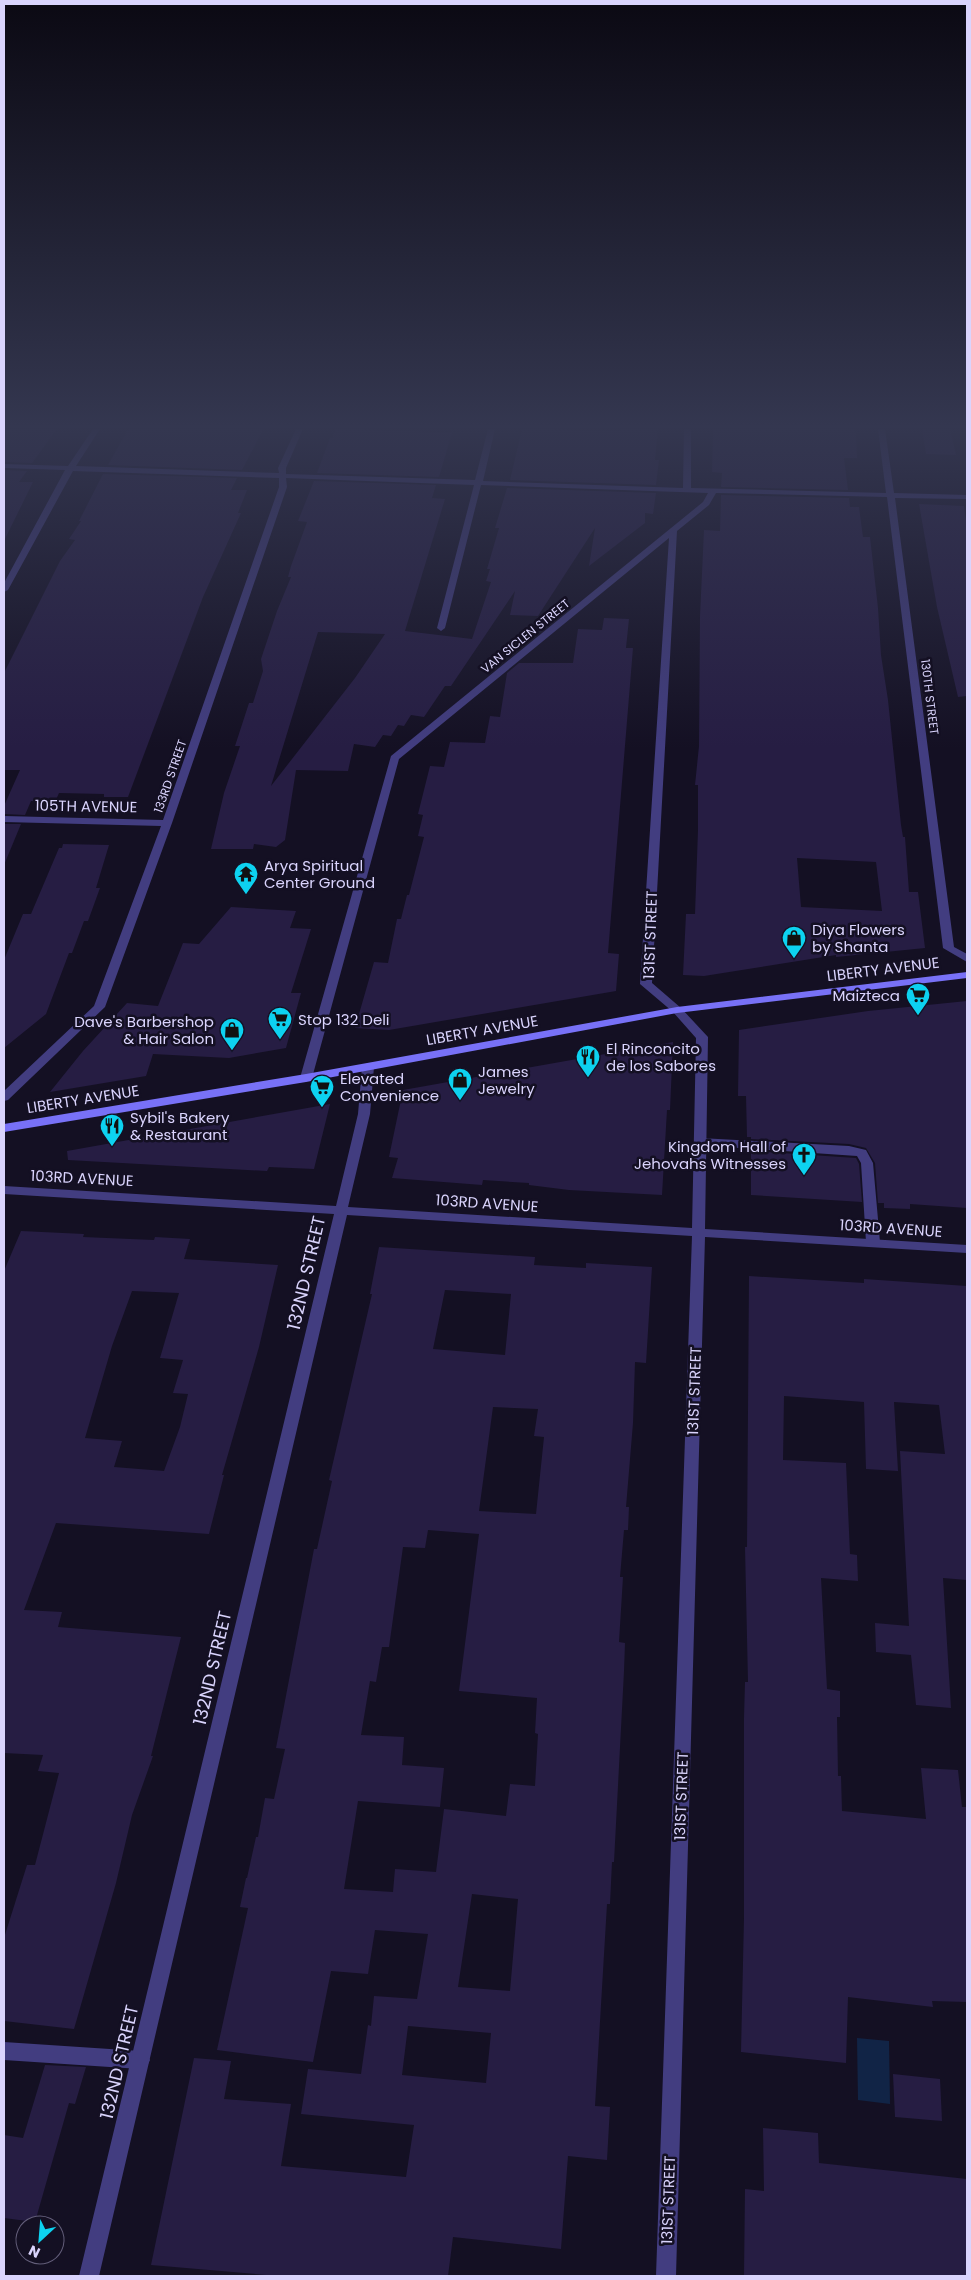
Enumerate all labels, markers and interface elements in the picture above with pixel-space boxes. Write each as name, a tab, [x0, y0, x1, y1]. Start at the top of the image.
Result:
street label: VAN SICLEN STREET	[477, 595, 573, 677]
street label: 130TH STREET	[917, 658, 943, 736]
street label: 133RD STREET	[149, 737, 191, 815]
street label: 105TH AVENUE	[35, 795, 137, 817]
place label: Arya Spiritual Center Ground	[264, 855, 375, 893]
temple icon: Arya Spiritual Center Ground	[233, 861, 259, 895]
street label: 131ST STREET	[638, 890, 662, 980]
place label: Diya Flowers by Shanta	[812, 919, 905, 957]
shop icon: Diya Flowers by Shanta	[781, 925, 807, 959]
street label: LIBERTY AVENUE	[825, 952, 941, 986]
supermarket icon: Maizteca	[905, 982, 931, 1016]
place label: Maizteca	[832, 985, 900, 1006]
supermarket icon: Stop 132 Deli	[267, 1006, 293, 1040]
place label: Stop 132 Deli	[298, 1009, 390, 1030]
street label: LIBERTY AVENUE	[424, 1010, 540, 1050]
place label: Dave's Barbershop & Hair Salon	[74, 1011, 214, 1049]
shop icon: Dave's Barbershop & Hair Salon	[219, 1017, 245, 1051]
place label: El Rinconcito de los Sabores	[606, 1038, 716, 1076]
restaurant icon: El Rinconcito de los Sabores	[575, 1044, 601, 1078]
place label: James Jewelry	[478, 1061, 535, 1099]
shop icon: James Jewelry	[447, 1067, 473, 1101]
place label: Elevated Convenience	[340, 1068, 439, 1106]
supermarket icon: Elevated Convenience	[309, 1074, 335, 1108]
street label: LIBERTY AVENUE	[25, 1080, 141, 1118]
place label: Sybil's Bakery & Restaurant	[130, 1107, 230, 1145]
restaurant icon: Sybil's Bakery & Restaurant	[99, 1113, 125, 1147]
place label: Kingdom Hall of Jehovahs Witnesses	[634, 1136, 786, 1174]
church icon: Kingdom Hall of Jehovahs Witnesses	[791, 1142, 817, 1176]
street label: 103RD AVENUE	[30, 1165, 134, 1191]
street label: 103RD AVENUE	[435, 1189, 539, 1217]
street label: 132ND STREET	[281, 1213, 331, 1333]
street label: 103RD AVENUE	[839, 1214, 943, 1242]
street label: 131ST STREET	[682, 1346, 706, 1436]
street label: 132ND STREET	[187, 1608, 237, 1728]
street label: 131ST STREET	[669, 1751, 693, 1841]
street label: 132ND STREET	[94, 2002, 144, 2122]
street label: 131ST STREET	[656, 2155, 680, 2245]
north arrow	[15, 2215, 65, 2265]
text: N	[25, 2240, 43, 2263]

